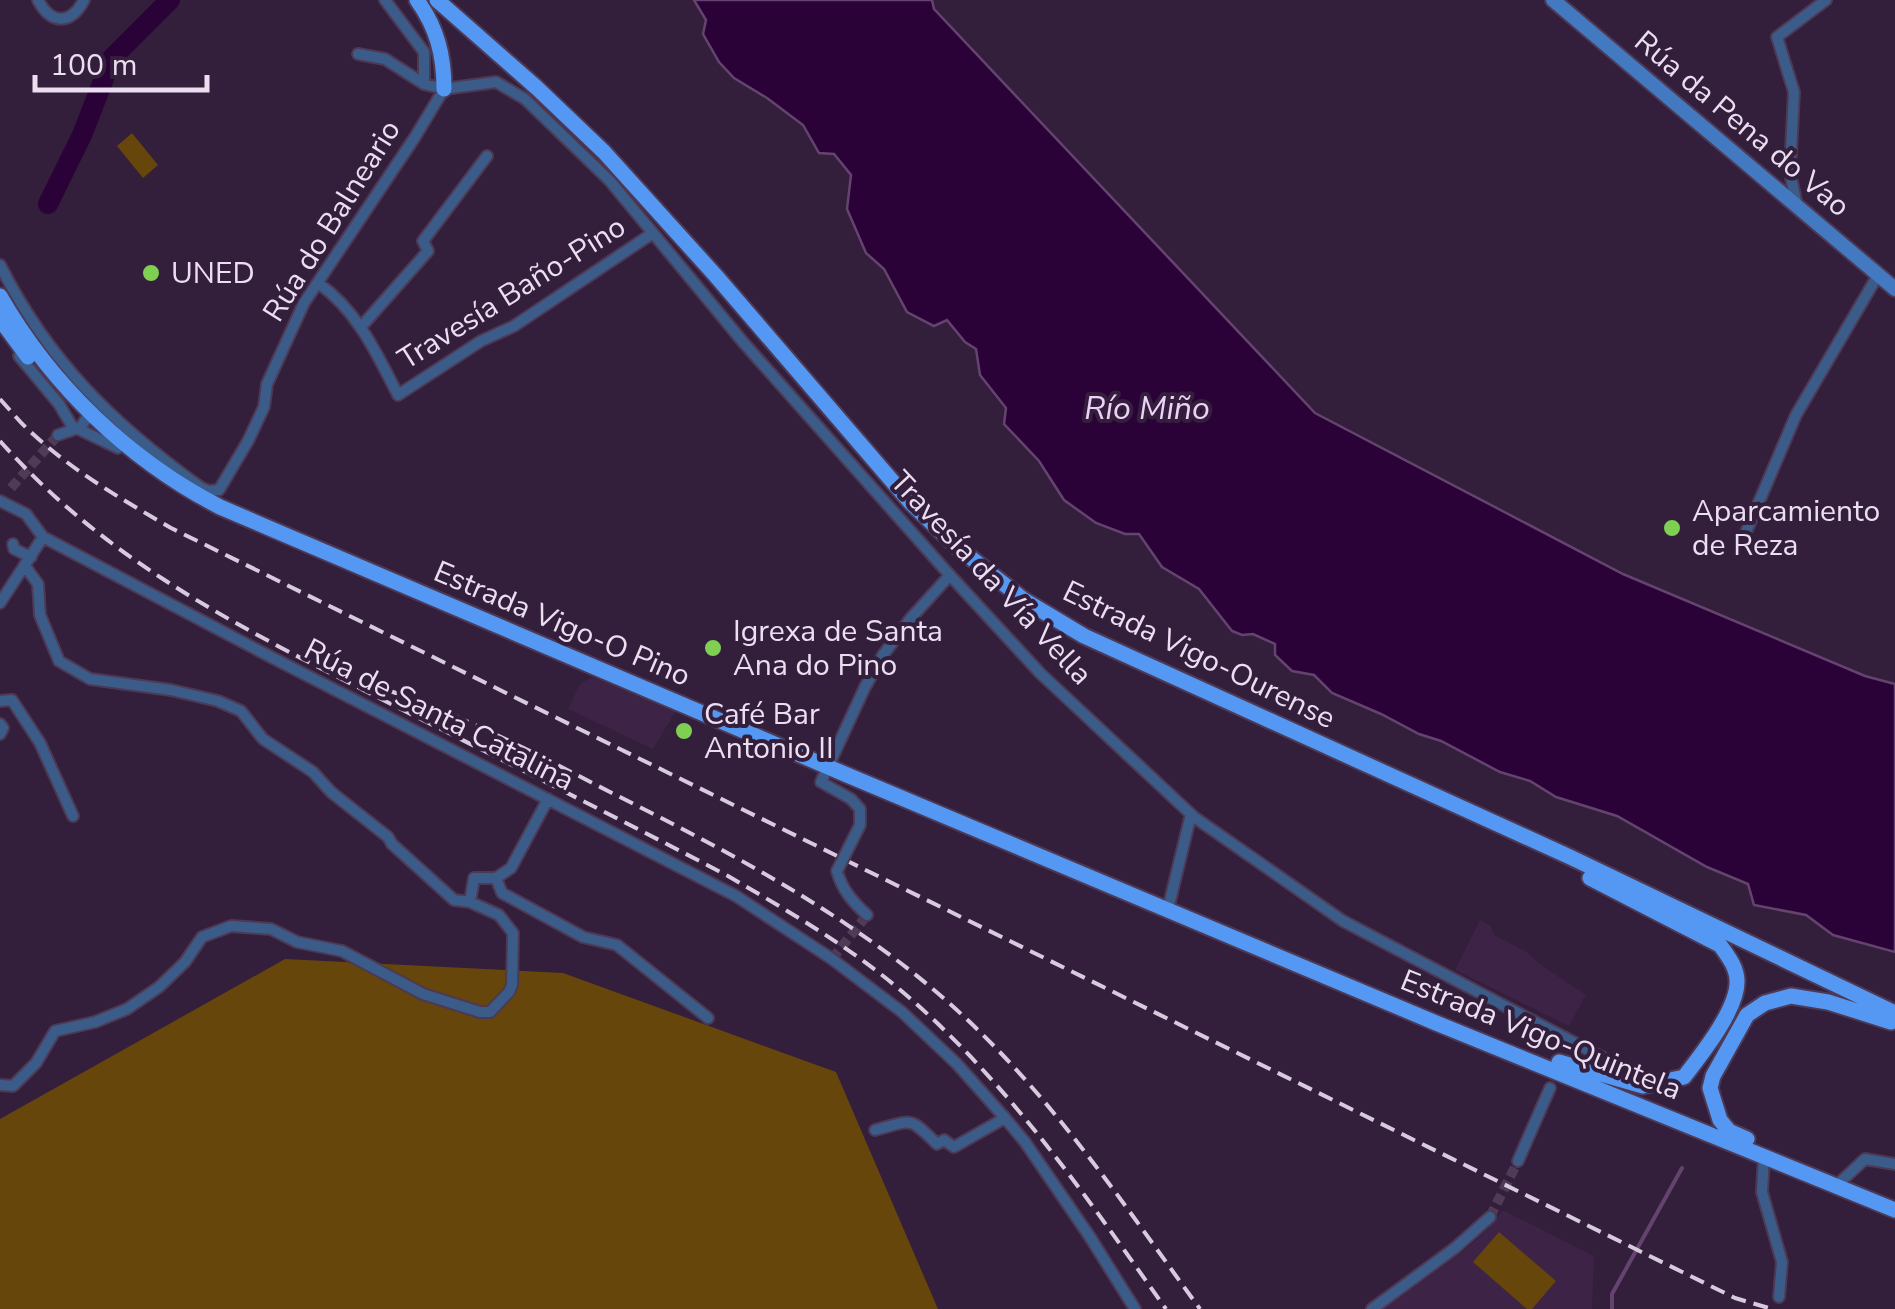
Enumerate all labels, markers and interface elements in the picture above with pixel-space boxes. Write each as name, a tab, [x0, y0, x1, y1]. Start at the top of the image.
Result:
street label: Rúa da Pena do Vao	[1625, 22, 1859, 226]
scale bar	[35, 30, 208, 92]
text: 100 m	[50, 45, 137, 86]
street label: Rúa do Balneario	[253, 112, 411, 330]
street label: Travesía Baño-Pino	[390, 206, 634, 380]
place label: UNED	[171, 253, 255, 294]
marker: UNED	[140, 262, 162, 284]
water label: Río Miño	[1084, 387, 1210, 430]
street label: Travesía da Vía Vella	[881, 462, 1101, 694]
place label: Aparcamiento de Reza	[1692, 491, 1880, 566]
marker: Aparcamiento de Reza	[1661, 517, 1683, 539]
street label: Estrada Vigo-O Pino	[427, 551, 697, 697]
street label: Estrada Vigo-Ourense	[1056, 571, 1342, 739]
place label: Igrexa de Santa Ana do Pino	[733, 611, 943, 686]
street label: Rúa de Santa Catalina	[297, 629, 581, 801]
marker: Igrexa de Santa Ana do Pino	[702, 637, 724, 659]
place label: Café Bar Antonio II	[704, 694, 834, 769]
marker: Café Bar Antonio II	[673, 720, 695, 742]
street label: Estrada Vigo-Quintela	[1394, 960, 1688, 1110]

